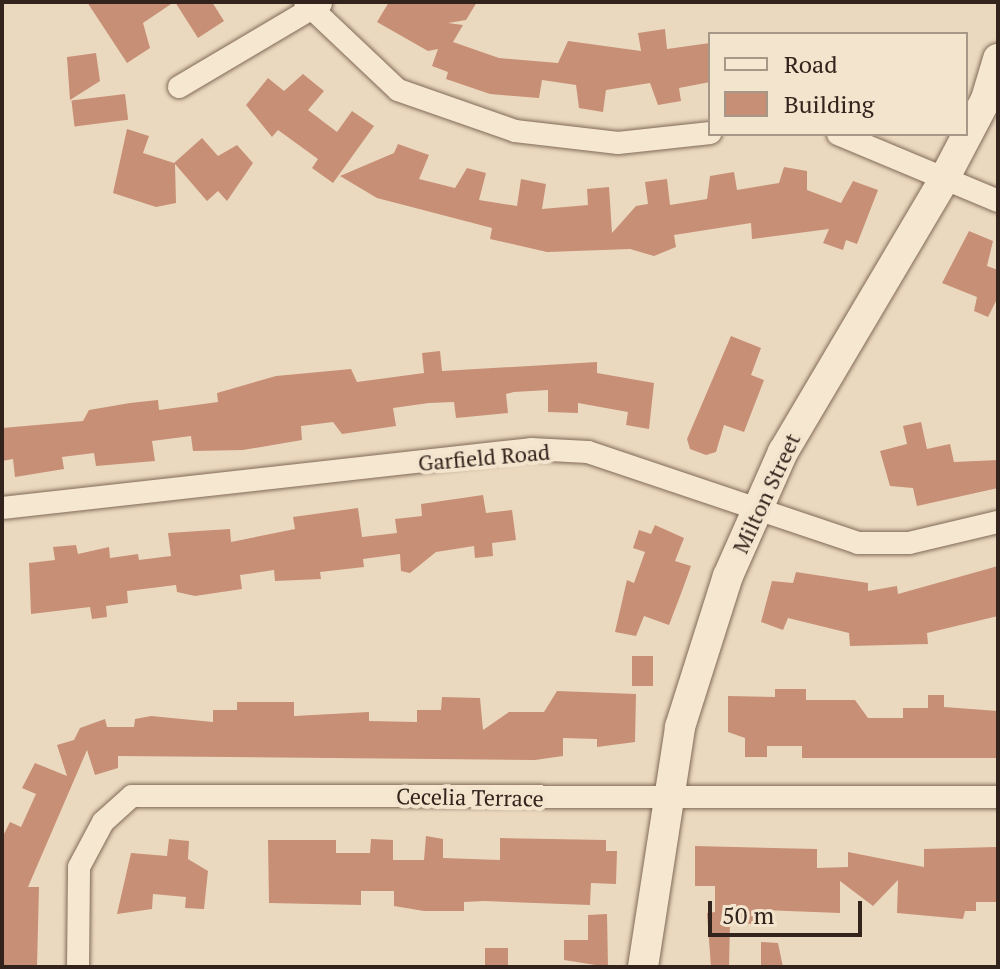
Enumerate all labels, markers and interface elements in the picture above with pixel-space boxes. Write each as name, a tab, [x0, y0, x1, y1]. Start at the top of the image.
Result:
legend	[708, 32, 968, 136]
text: Road	[784, 48, 838, 80]
text: Building	[784, 88, 874, 120]
street label: Milton Street	[727, 429, 805, 557]
street label: Garfield Road	[417, 438, 551, 476]
street label: Cecelia Terrace	[396, 783, 544, 811]
scale bar	[712, 885, 866, 935]
text: 50 m	[722, 899, 774, 931]

